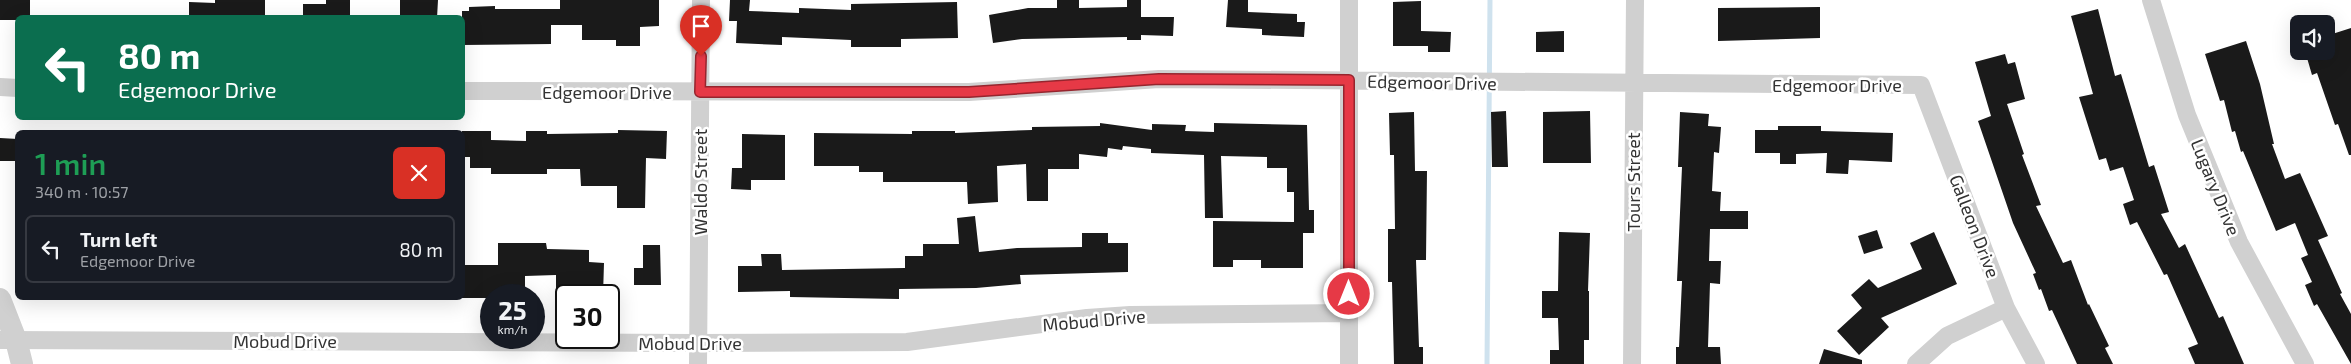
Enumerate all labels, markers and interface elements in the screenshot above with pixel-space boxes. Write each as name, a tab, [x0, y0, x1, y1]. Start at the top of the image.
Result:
pin	[680, 5, 722, 56]
icon: arrive	[687, 12, 715, 40]
map controls	[2290, 15, 2335, 60]
button: sound	[2290, 15, 2335, 60]
text: 80 m	[118, 34, 200, 76]
icon: left	[35, 35, 100, 100]
street label: Edgemoor Drive	[1367, 70, 1497, 94]
street label: Edgemoor Drive	[1772, 74, 1902, 96]
text: Edgemoor Drive	[118, 76, 277, 102]
street label: Edgemoor Drive	[542, 81, 672, 103]
street label: Waldo Street	[689, 129, 711, 235]
street label: Tours Street	[1622, 132, 1644, 232]
street label: Lugary Drive	[2187, 135, 2245, 239]
text: 1 min	[35, 145, 106, 181]
button: close	[393, 147, 445, 199]
street label: Galleon Drive	[1945, 171, 2005, 281]
text: 340 m · 10:57	[35, 182, 128, 201]
text: Turn left	[80, 228, 157, 251]
icon: left	[37, 235, 65, 263]
text: 80 m	[399, 238, 443, 261]
text: Edgemoor Drive	[80, 251, 195, 270]
position arrow	[1322, 267, 1374, 319]
speed limit sign: 30	[555, 284, 620, 349]
text: 25	[498, 295, 527, 325]
street label: Mobud Drive	[1041, 305, 1147, 335]
text: km/h	[498, 322, 527, 336]
street label: Mobud Drive	[233, 330, 337, 352]
street label: Mobud Drive	[638, 332, 742, 354]

